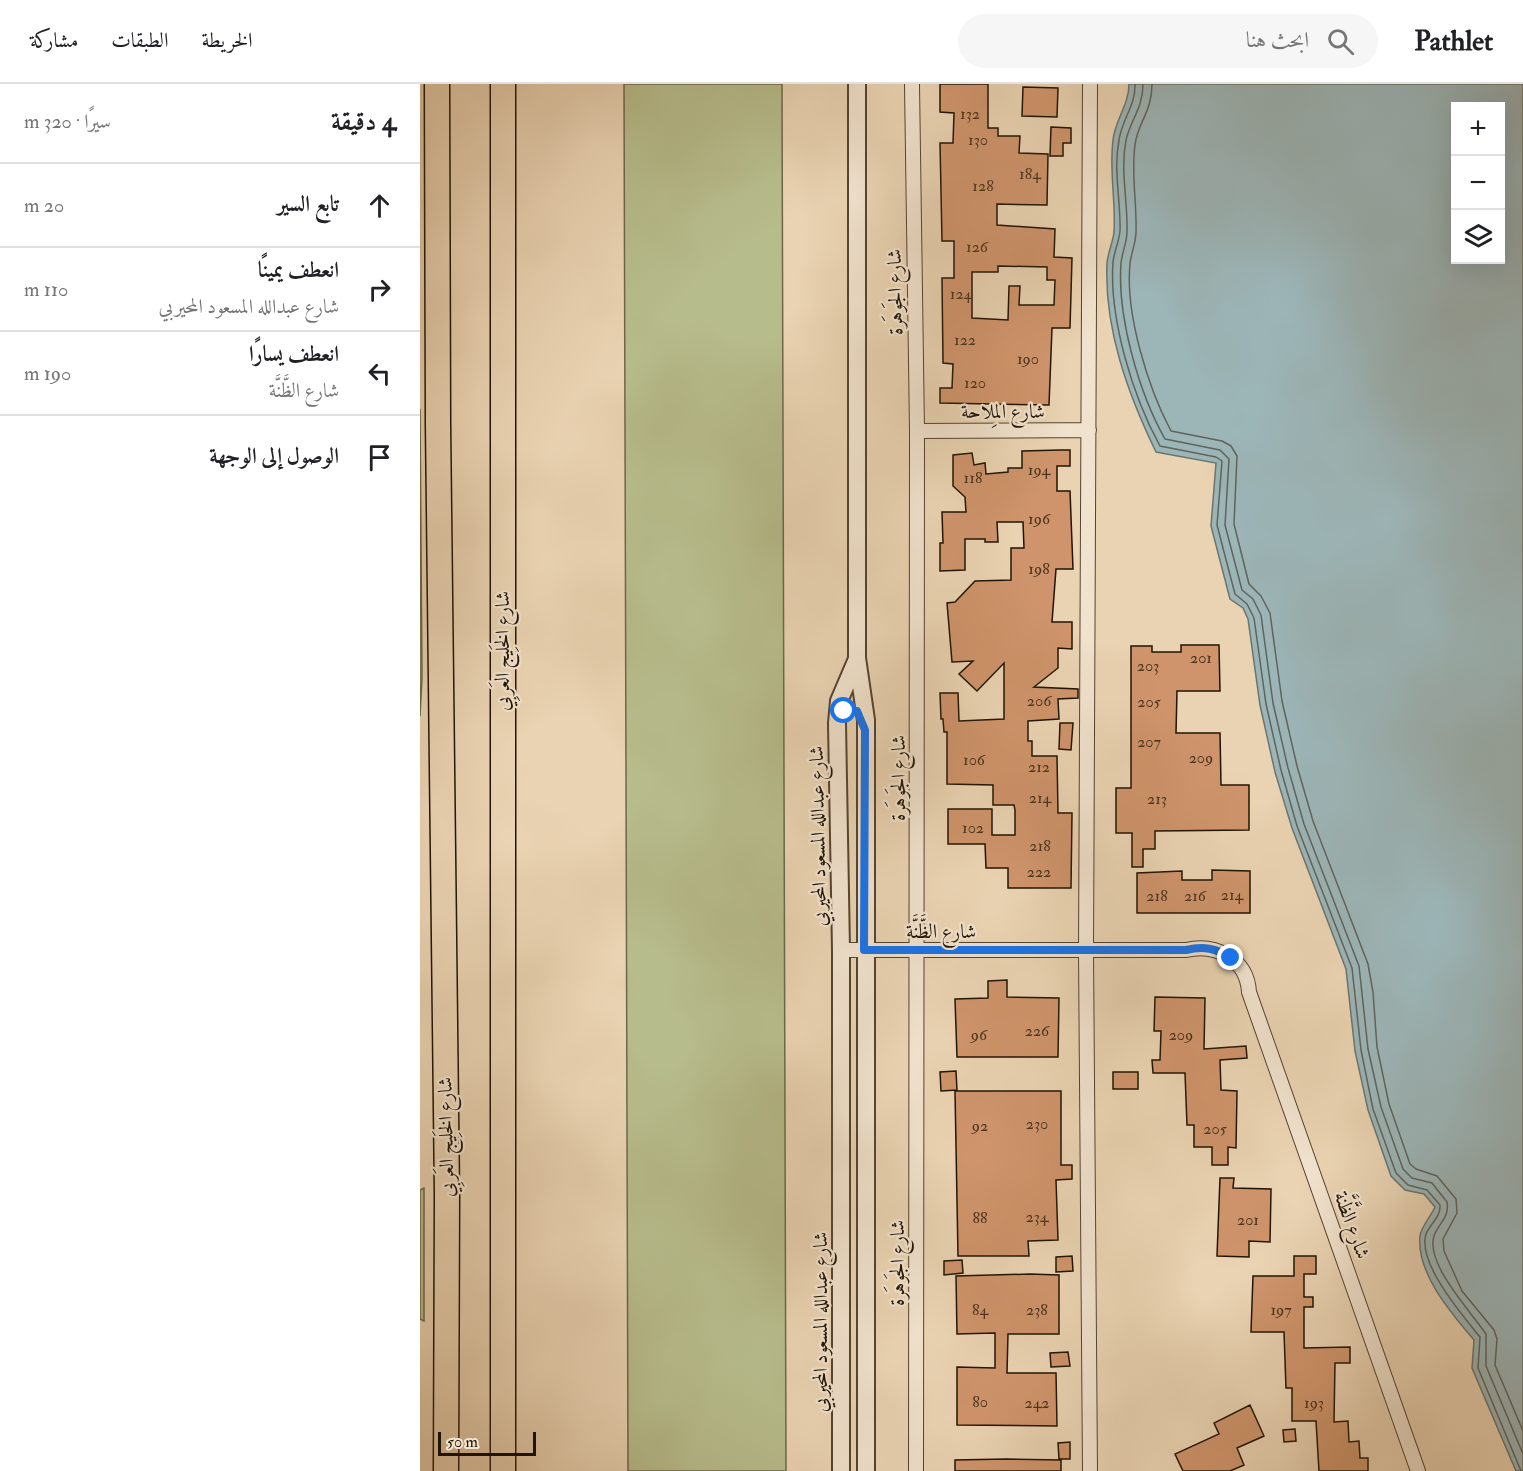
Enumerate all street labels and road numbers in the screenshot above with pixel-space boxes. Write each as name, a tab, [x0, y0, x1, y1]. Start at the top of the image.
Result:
street label: شارع الجَوهَرة	[880, 249, 913, 335]
street label: شارع المِلاحة	[961, 399, 1045, 429]
street label: شارع الخَلِيج العَربِي	[488, 591, 520, 711]
street label: شارع الجَوهَرة	[884, 735, 916, 821]
street label: شارع عبدالله المسعود المحيربي	[804, 745, 837, 926]
street label: شارع الظَّنَّة	[906, 913, 976, 949]
street label: شارع الخَلِيج العَربِي	[430, 1077, 465, 1197]
street label: شارع الظَّنَّة	[1324, 1186, 1380, 1264]
street label: شارع الجَوهَرة	[883, 1220, 915, 1306]
street label: شارع عبدالله المسعود المحيربي	[808, 1232, 838, 1412]

